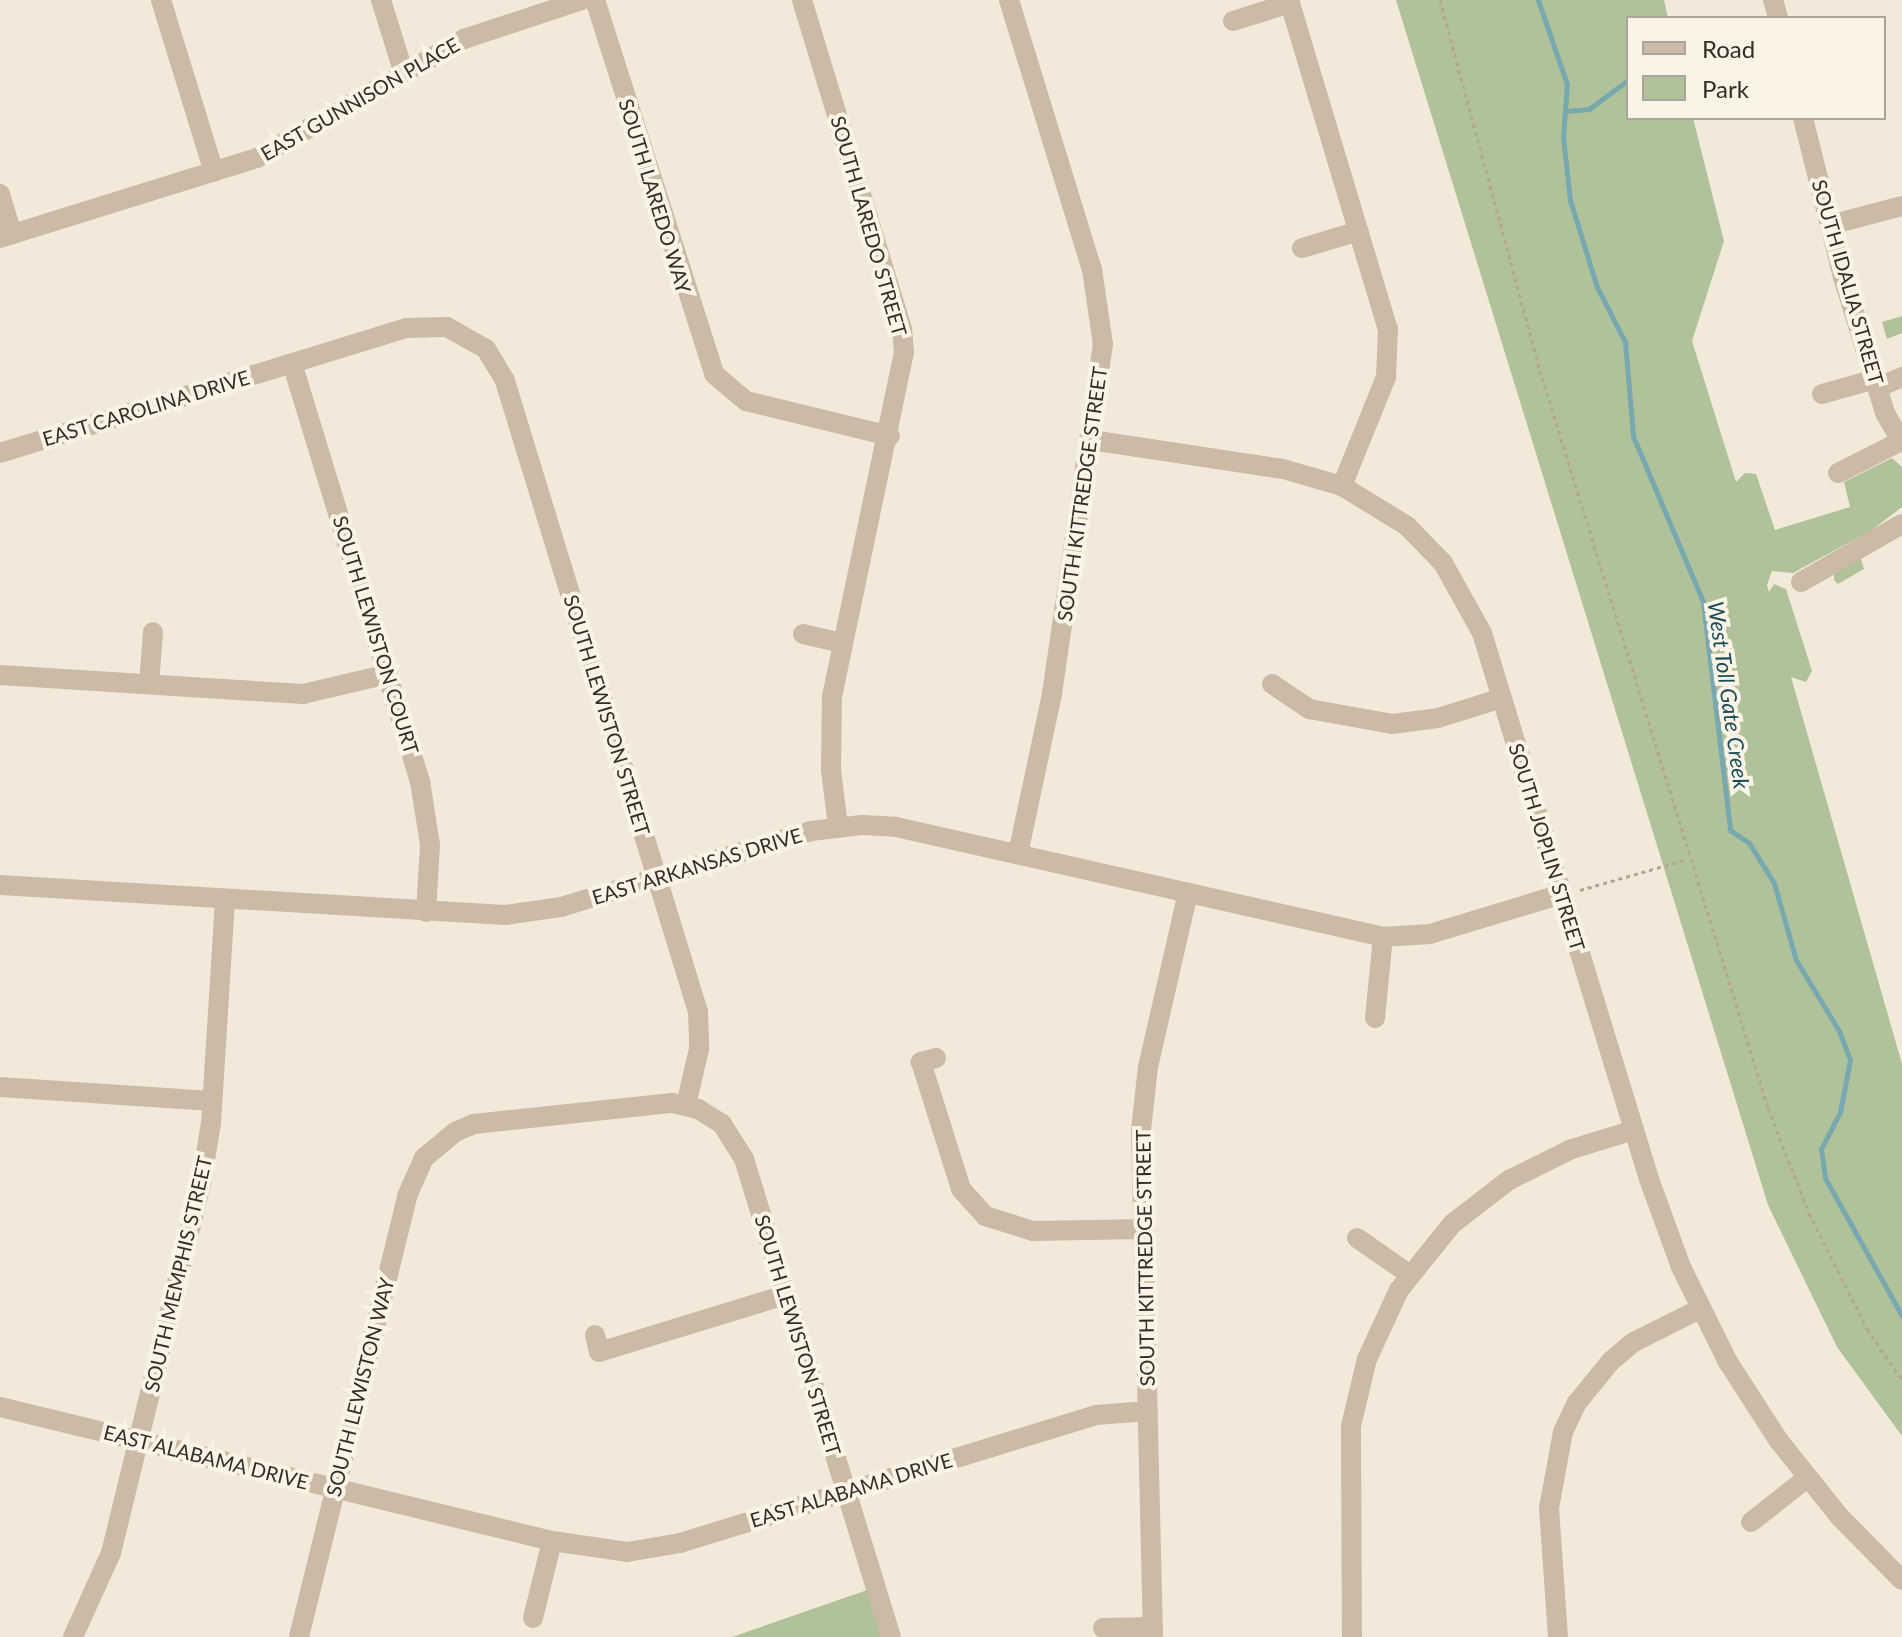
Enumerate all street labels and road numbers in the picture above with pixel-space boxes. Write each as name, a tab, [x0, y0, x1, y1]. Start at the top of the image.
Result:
street label: EAST GUNNISON PLACE	[256, 32, 464, 166]
street label: SOUTH LAREDO WAY	[614, 96, 696, 296]
street label: SOUTH LAREDO STREET	[826, 113, 912, 339]
street label: SOUTH IDALIA STREET	[1807, 177, 1889, 387]
street label: EAST CAROLINA DRIVE	[39, 365, 253, 451]
street label: SOUTH KITTREDGE STREET	[1052, 365, 1112, 623]
street label: SOUTH LEWISTON COURT	[328, 513, 424, 757]
street label: SOUTH LEWISTON STREET	[559, 592, 655, 838]
street label: SOUTH JOPLIN STREET	[1504, 740, 1590, 954]
street label: EAST ARKANSAS DRIVE	[589, 822, 805, 910]
street label: SOUTH KITTREDGE STREET	[1131, 1129, 1159, 1387]
street label: SOUTH MEMPHIS STREET	[139, 1154, 217, 1394]
street label: SOUTH LEWISTON STREET	[750, 1212, 846, 1458]
street label: SOUTH LEWISTON WAY	[321, 1275, 399, 1499]
street label: EAST ALABAMA DRIVE	[100, 1420, 312, 1494]
street label: EAST ALABAMA DRIVE	[746, 1448, 956, 1532]

